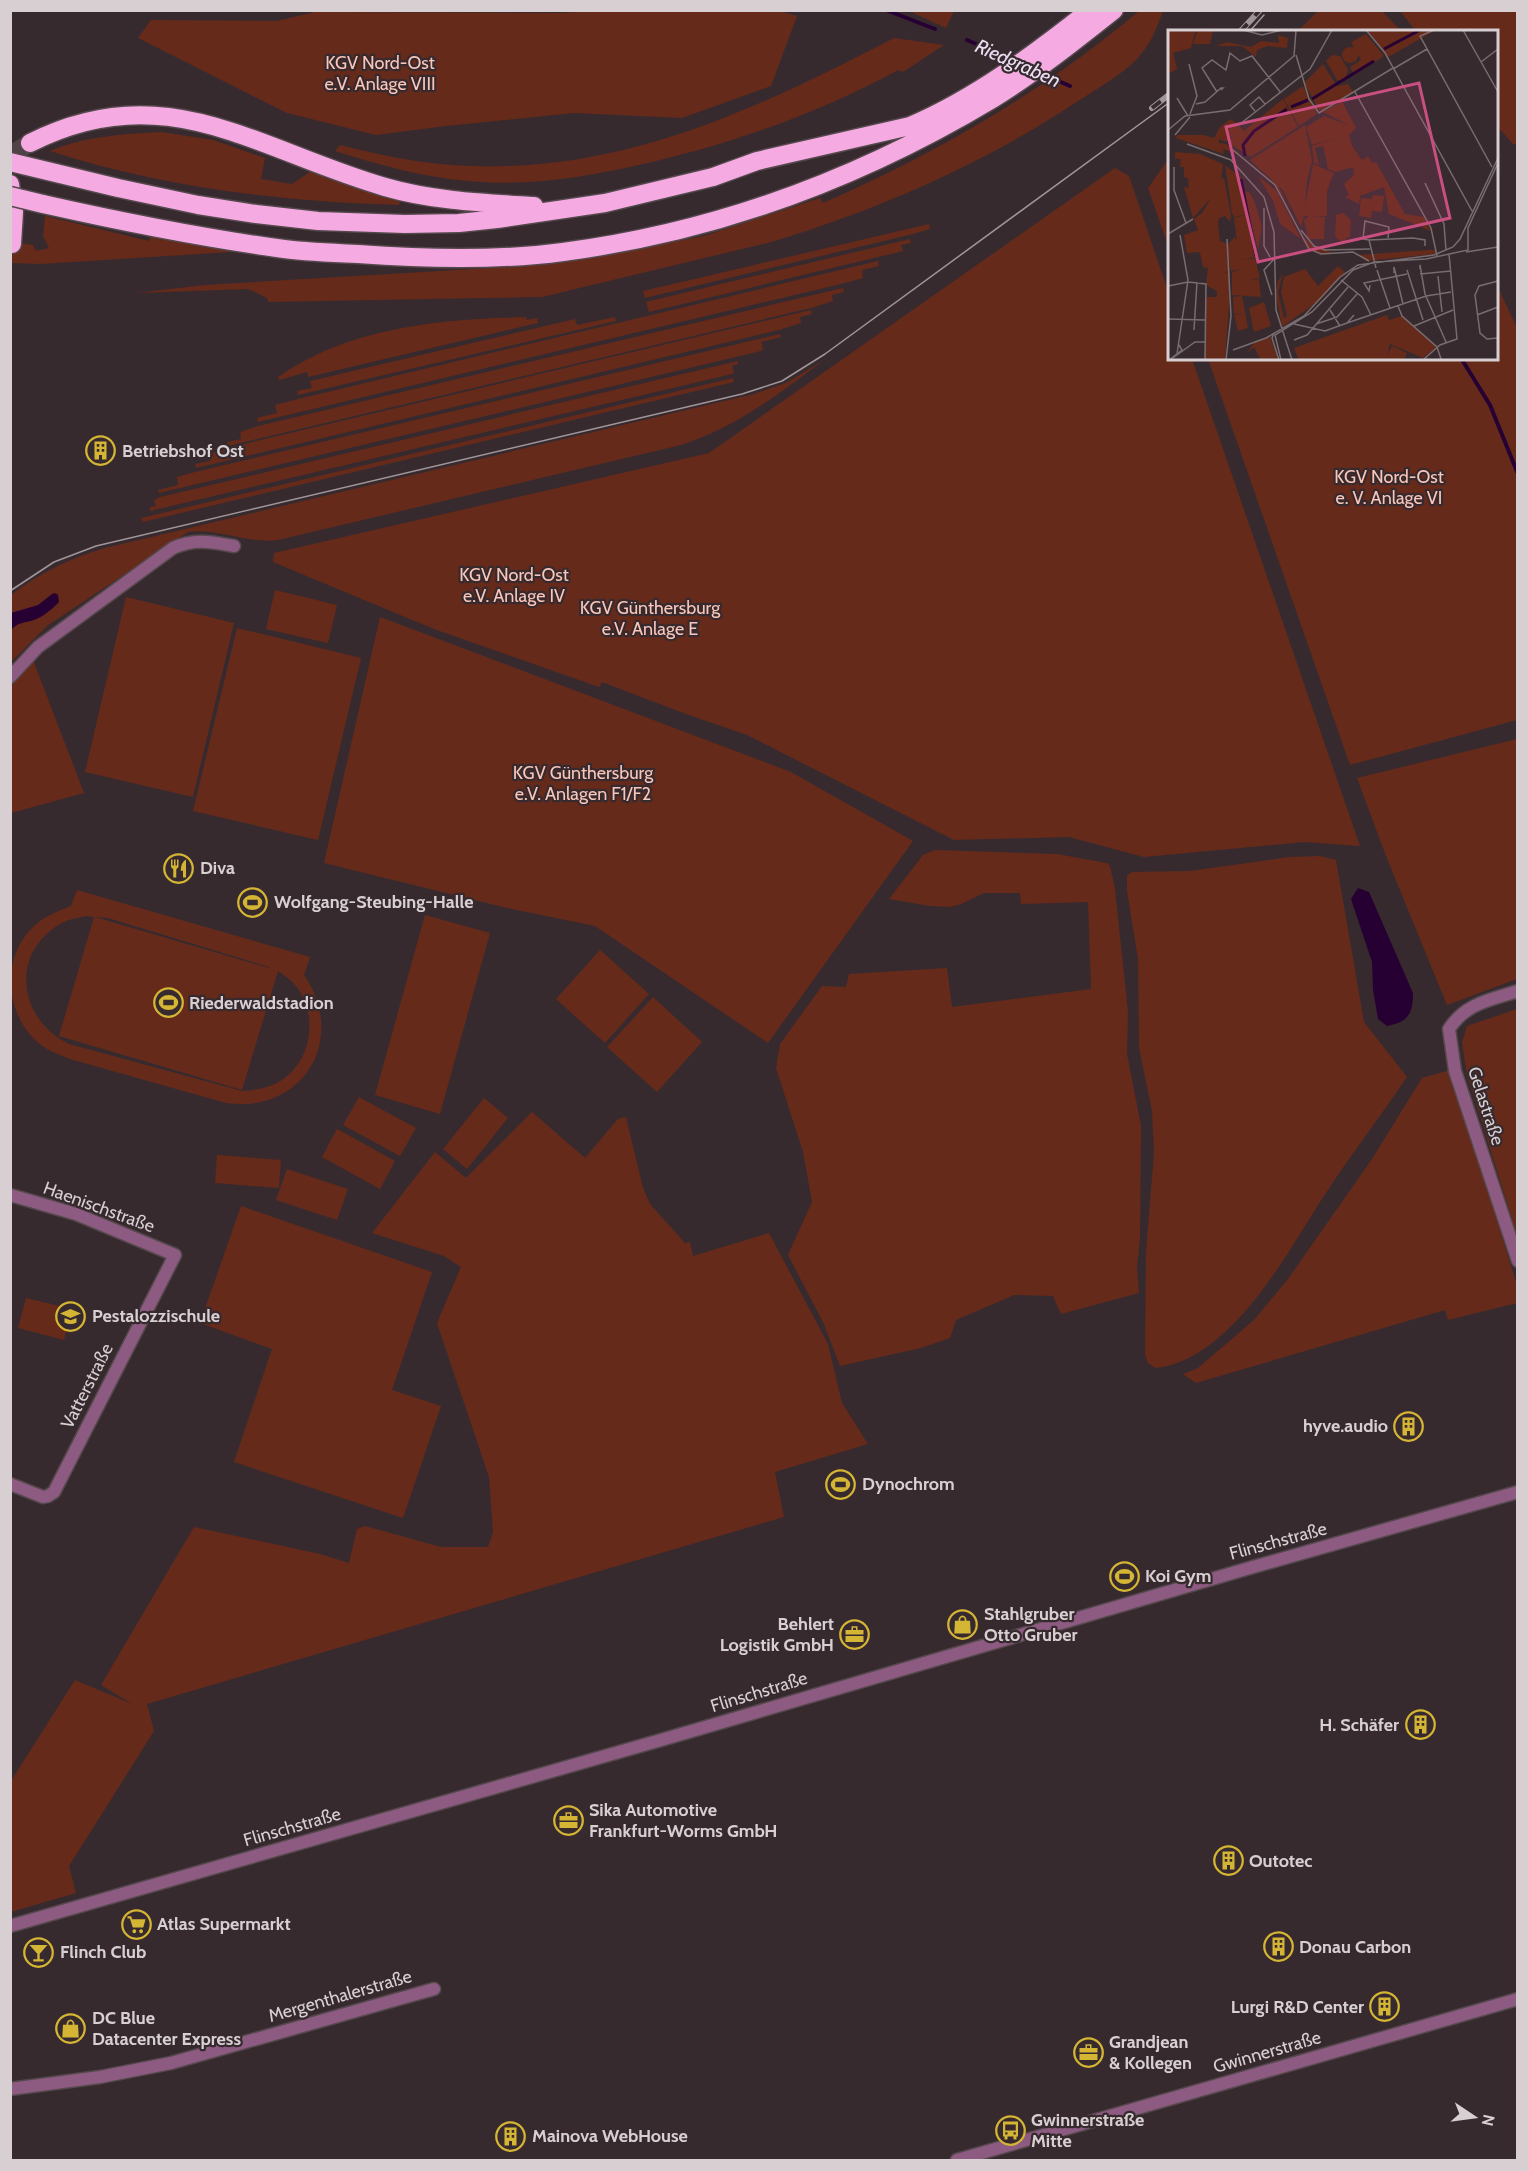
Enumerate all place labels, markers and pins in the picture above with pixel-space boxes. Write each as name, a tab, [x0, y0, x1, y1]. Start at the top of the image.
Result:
building icon: Betriebshof Ost	[85, 435, 117, 467]
place label: Betriebshof Ost	[122, 440, 244, 462]
restaurant icon: Diva	[163, 852, 195, 884]
place label: Diva	[200, 857, 235, 879]
sports icon: Wolfgang-Steubing-Halle	[237, 886, 269, 918]
place label: Wolfgang-Steubing-Halle	[274, 891, 473, 913]
sports icon: Riederwaldstadion	[152, 987, 184, 1019]
place label: Riederwaldstadion	[189, 992, 334, 1014]
school or university icon: Pestalozzischule	[55, 1300, 87, 1332]
place label: Pestalozzischule	[92, 1305, 220, 1327]
building icon: hyve.audio	[1393, 1410, 1425, 1442]
place label: hyve.audio	[1303, 1415, 1388, 1437]
sports icon: Dynochrom	[825, 1468, 857, 1500]
place label: Dynochrom	[862, 1473, 955, 1495]
sports icon: Koi Gym	[1108, 1560, 1140, 1592]
place label: Koi Gym	[1145, 1565, 1211, 1587]
place label: Stahlgruber Otto Gruber	[984, 1603, 1078, 1646]
shop icon: Stahlgruber Otto Gruber	[947, 1608, 979, 1640]
place label: Behlert Logistik GmbH	[720, 1613, 834, 1656]
office icon: Behlert Logistik GmbH	[839, 1618, 871, 1650]
building icon: H. Schäfer	[1404, 1709, 1436, 1741]
place label: H. Schäfer	[1319, 1714, 1399, 1736]
place label: Sika Automotive Frankfurt-Worms GmbH	[589, 1799, 778, 1842]
office icon: Sika Automotive Frankfurt-Worms GmbH	[552, 1804, 584, 1836]
building icon: Outotec	[1212, 1845, 1244, 1877]
place label: Outotec	[1249, 1850, 1313, 1872]
supermarket icon: Atlas Supermarkt	[120, 1908, 152, 1940]
place label: Atlas Supermarkt	[157, 1913, 291, 1935]
building icon: Donau Carbon	[1262, 1931, 1294, 1963]
bar icon: Flinch Club	[23, 1936, 55, 1968]
place label: Donau Carbon	[1299, 1936, 1411, 1958]
place label: Flinch Club	[60, 1941, 146, 1963]
building icon: Lurgi R&D Center	[1369, 1991, 1401, 2023]
place label: Lurgi R&D Center	[1231, 1996, 1364, 2018]
place label: DC Blue Datacenter Express	[92, 2007, 241, 2050]
shop icon: DC Blue Datacenter Express	[55, 2012, 87, 2044]
place label: Grandjean & Kollegen	[1109, 2031, 1192, 2074]
office icon: Grandjean & Kollegen	[1072, 2036, 1104, 2068]
place label: Gwinnerstraße Mitte	[1031, 2109, 1144, 2152]
bus stop icon: Gwinnerstraße Mitte	[994, 2114, 1026, 2146]
building icon: Mainova WebHouse	[495, 2120, 527, 2152]
place label: Mainova WebHouse	[532, 2125, 688, 2147]

